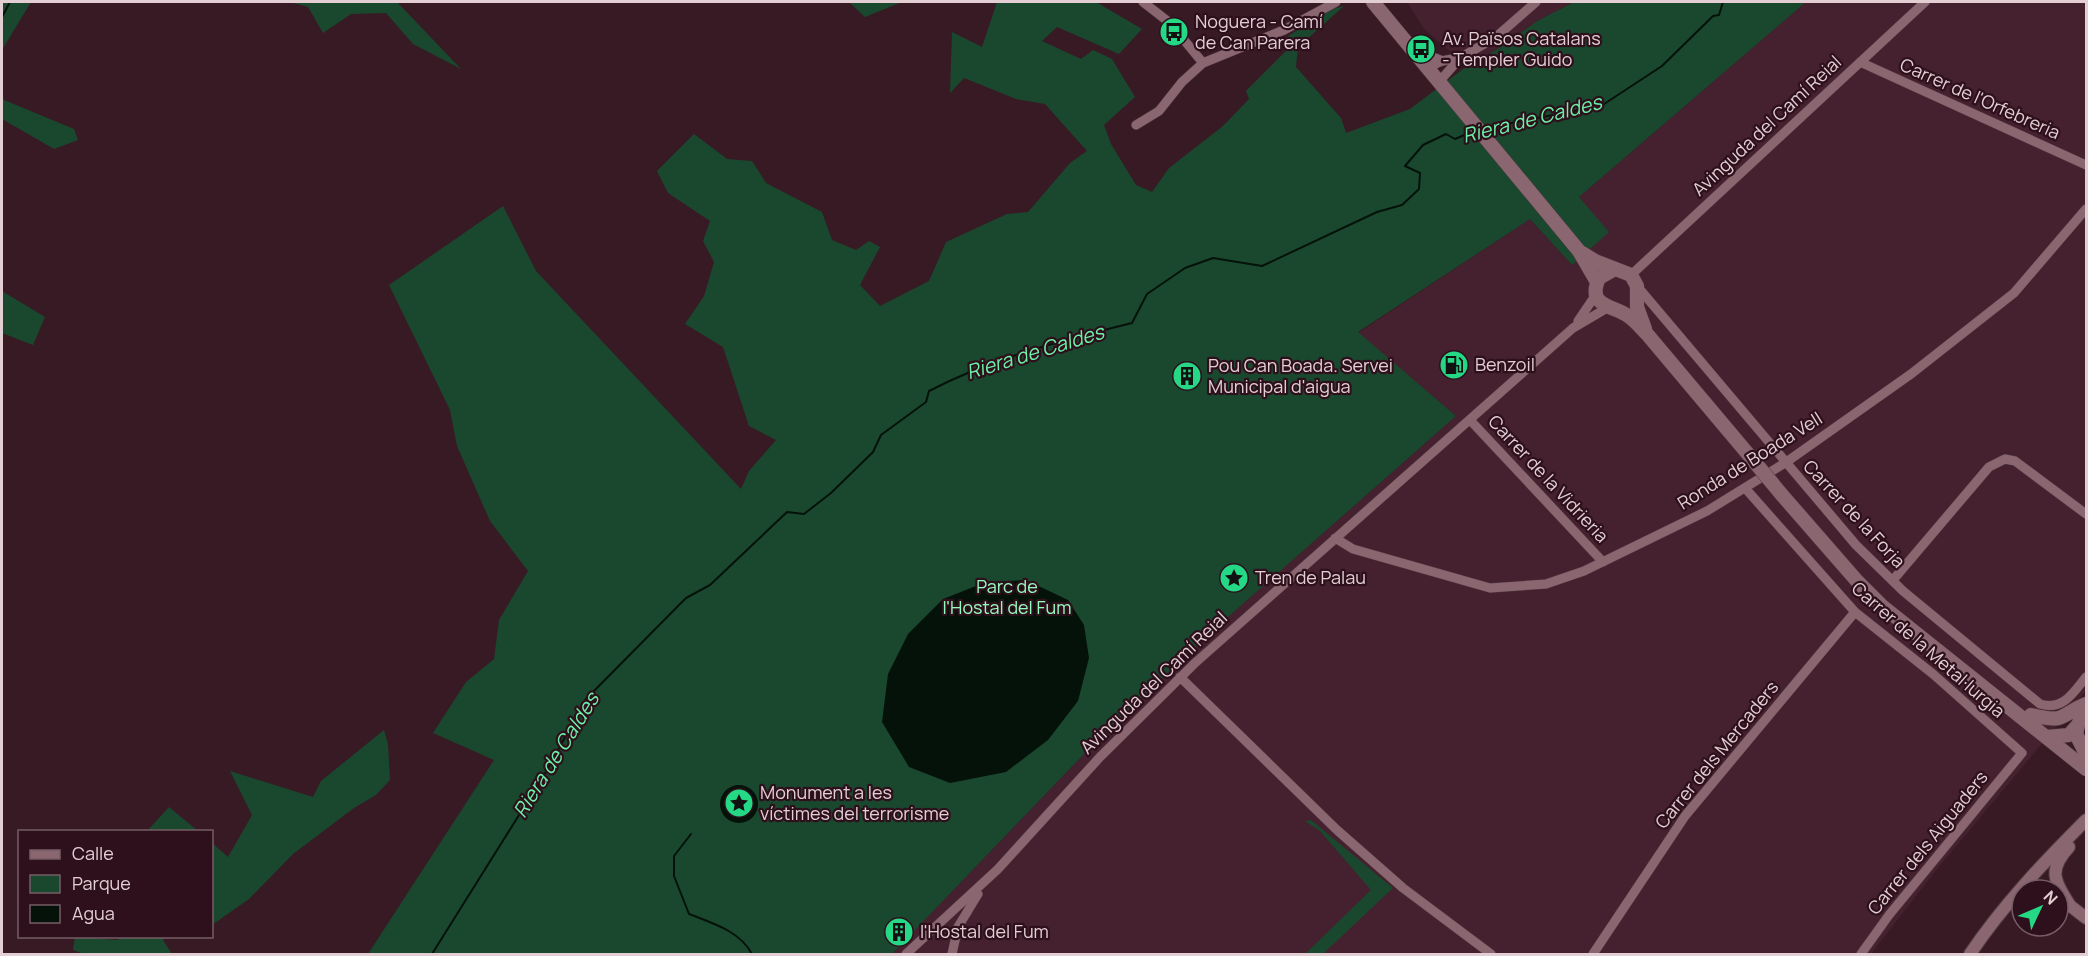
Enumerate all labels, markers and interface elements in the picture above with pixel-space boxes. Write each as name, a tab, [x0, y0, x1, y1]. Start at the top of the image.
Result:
place label: Noguera - Camí de Can Parera	[1195, 9, 1323, 54]
bus stop icon: Noguera - Camí de Can Parera	[1158, 16, 1190, 48]
place label: Av. Països Catalans - Templer Guido	[1442, 26, 1601, 71]
bus stop icon: Av. Països Catalans - Templer Guido	[1405, 33, 1437, 65]
street label: Avinguda del Camí Reial	[1687, 50, 1846, 201]
street label: Carrer de l'Orfebreria	[1897, 52, 2064, 144]
water label: Riera de Caldes	[1459, 88, 1606, 149]
water label: Riera de Caldes	[963, 317, 1108, 385]
fuel station icon: Benzoil	[1438, 349, 1470, 381]
place label: Benzoil	[1475, 352, 1535, 376]
place label: Pou Can Boada. Servei Municipal d'aigua	[1208, 353, 1393, 398]
building icon: Pou Can Boada. Servei Municipal d'aigua	[1171, 360, 1203, 392]
street label: Ronda de Boada Vell	[1673, 406, 1826, 514]
street label: Carrer de la Vidrieria	[1483, 409, 1614, 547]
street label: Carrer de la Forja	[1798, 454, 1911, 572]
place icon: Tren de Palau	[1218, 562, 1250, 594]
place label: Tren de Palau	[1255, 565, 1366, 589]
park label: Parc de l'Hostal del Fum	[943, 574, 1071, 619]
street label: Carrer de la Metal·lurgia	[1847, 576, 2010, 723]
street label: Avinguda del Camí Reial	[1075, 606, 1232, 759]
street label: Carrer dels Mercaders	[1649, 676, 1783, 833]
water label: Riera de Caldes	[506, 686, 606, 822]
street label: Carrer dels Aiguaders	[1862, 765, 1993, 919]
place label: Monument a les víctimes del terrorisme	[760, 780, 949, 825]
place icon: Monument a les víctimes del terrorisme	[723, 787, 755, 819]
legend	[18, 830, 213, 938]
text: Calle	[72, 841, 114, 865]
text: Parque	[72, 871, 131, 895]
north arrow	[2010, 878, 2070, 938]
text: N	[2039, 886, 2063, 909]
text: Agua	[72, 901, 115, 925]
building icon: l'Hostal del Fum	[883, 916, 915, 948]
place label: l'Hostal del Fum	[920, 919, 1049, 943]

